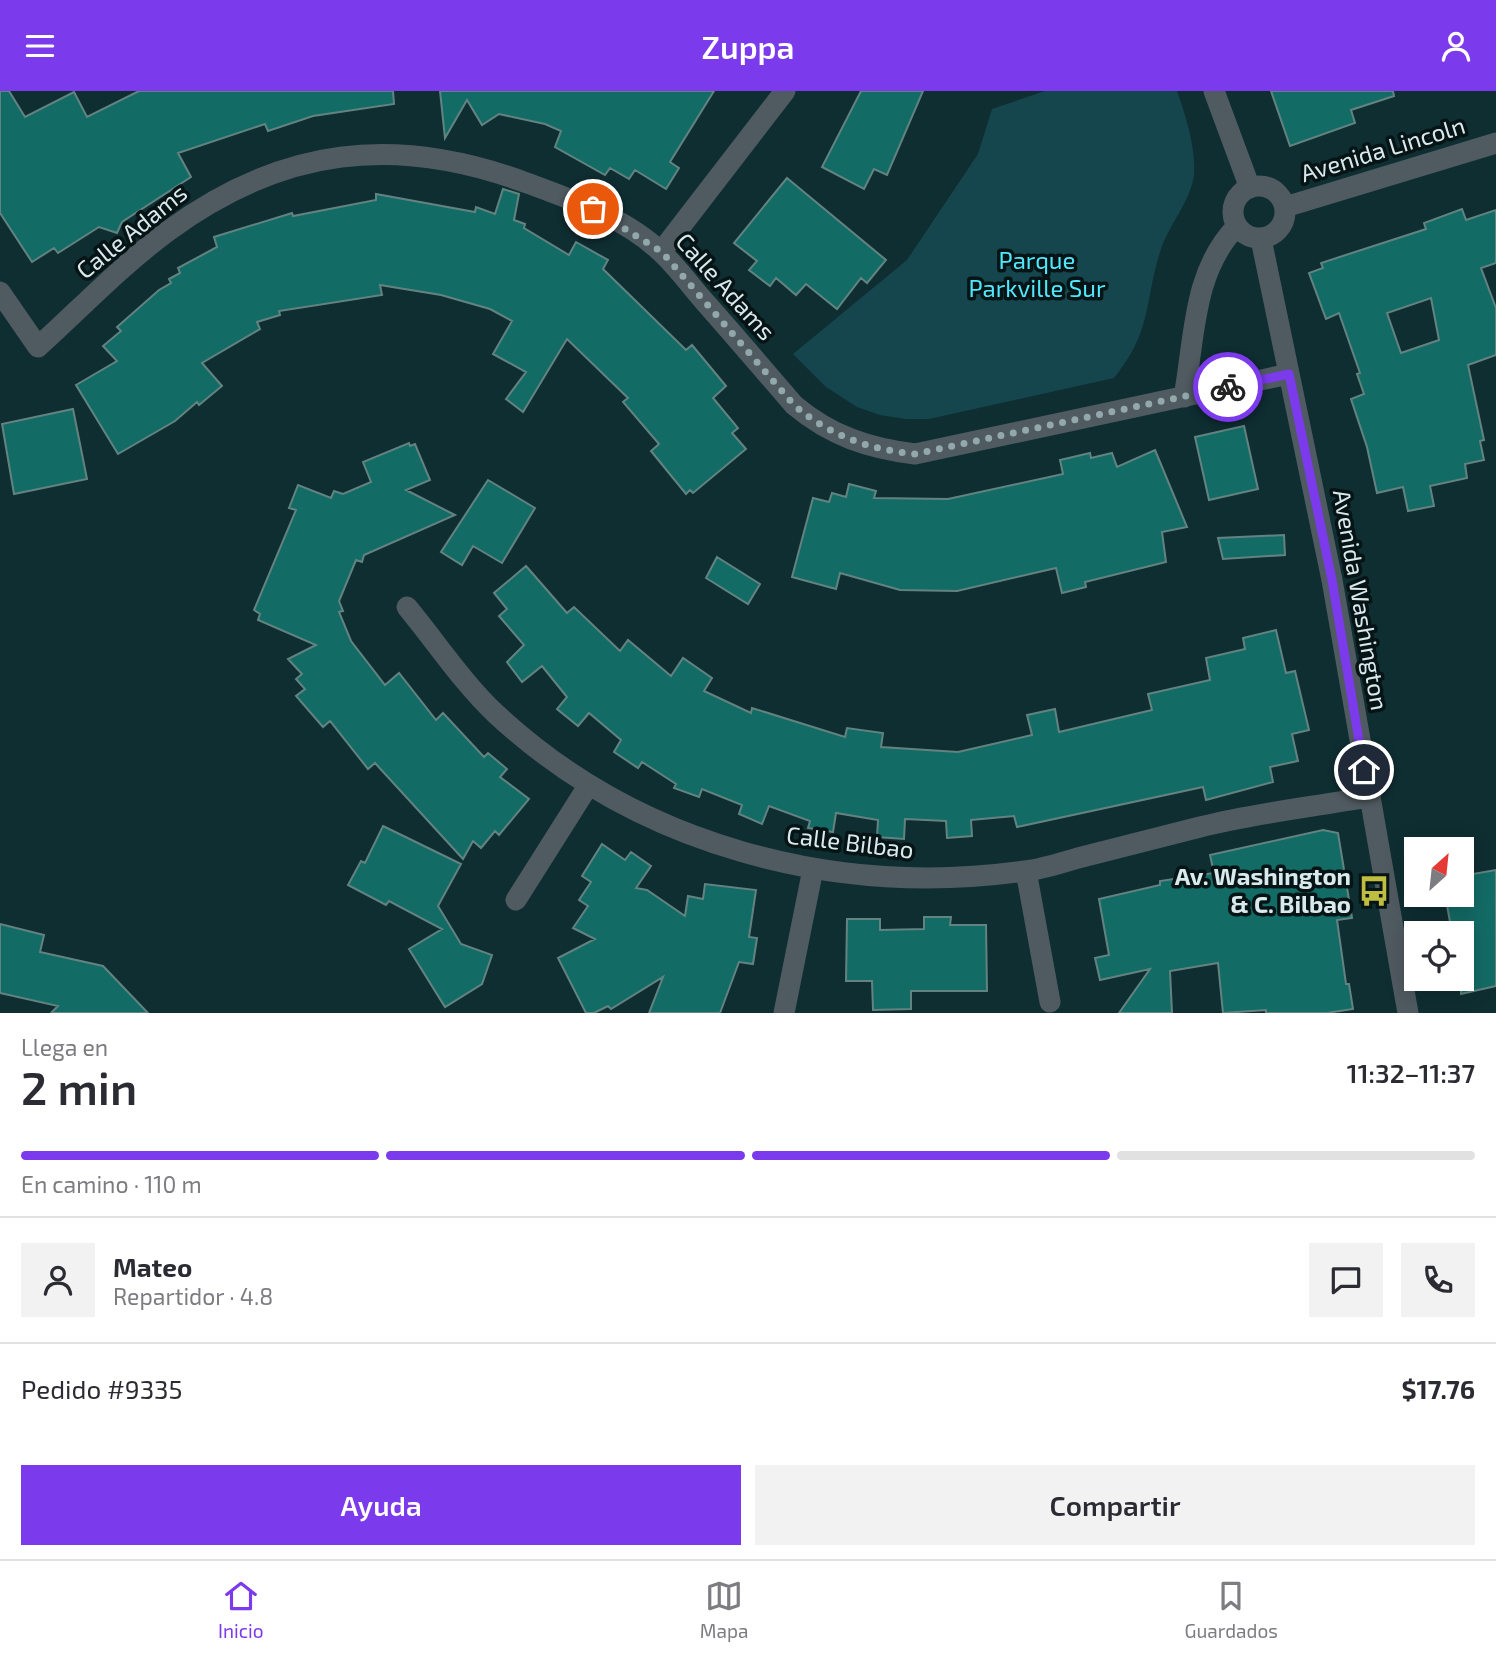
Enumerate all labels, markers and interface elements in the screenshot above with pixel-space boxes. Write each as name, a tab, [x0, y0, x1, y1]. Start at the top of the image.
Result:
icon: menu	[21, 27, 59, 65]
text: Zuppa	[702, 27, 794, 65]
icon: person	[1437, 27, 1475, 65]
street label: Avenida Lincoln	[1297, 110, 1468, 187]
street label: Calle Adams	[70, 177, 192, 284]
pin	[563, 179, 623, 239]
icon: bag	[574, 190, 612, 228]
street label: Calle Adams	[671, 227, 782, 345]
park label: Parque Parkville Sur	[968, 245, 1106, 302]
courier	[1193, 352, 1263, 422]
icon: bike	[1209, 368, 1247, 406]
street label: Avenida Washington	[1328, 487, 1395, 712]
pin	[1334, 740, 1394, 800]
icon: home	[1345, 751, 1383, 789]
street label: Calle Bilbao	[785, 819, 915, 864]
north arrow	[1404, 837, 1474, 907]
map controls	[1404, 837, 1474, 991]
place label: Av. Washington & C. Bilbao	[1175, 861, 1351, 918]
bus stop icon: Av. Washington & C. Bilbao	[1357, 874, 1391, 908]
button: locate	[1404, 921, 1474, 991]
text: Llega en	[21, 1033, 108, 1061]
text: 11:32–11:37	[1347, 1057, 1475, 1088]
text: 2 min	[21, 1059, 137, 1114]
text: En camino · 110 m	[21, 1170, 202, 1198]
button: person	[21, 1243, 95, 1317]
button: chat	[1309, 1243, 1383, 1317]
button: phone	[1401, 1243, 1475, 1317]
text: Mateo	[113, 1251, 192, 1282]
text: Repartidor · 4.8	[113, 1282, 273, 1310]
text: Pedido #9335	[21, 1373, 183, 1404]
text: $17.76	[1401, 1373, 1475, 1404]
button: Ayuda	[21, 1465, 741, 1545]
button: Compartir	[755, 1465, 1475, 1545]
tab: Inicio	[218, 1577, 264, 1642]
tab: Mapa	[700, 1577, 748, 1642]
tab: Guardados	[1185, 1577, 1278, 1642]

